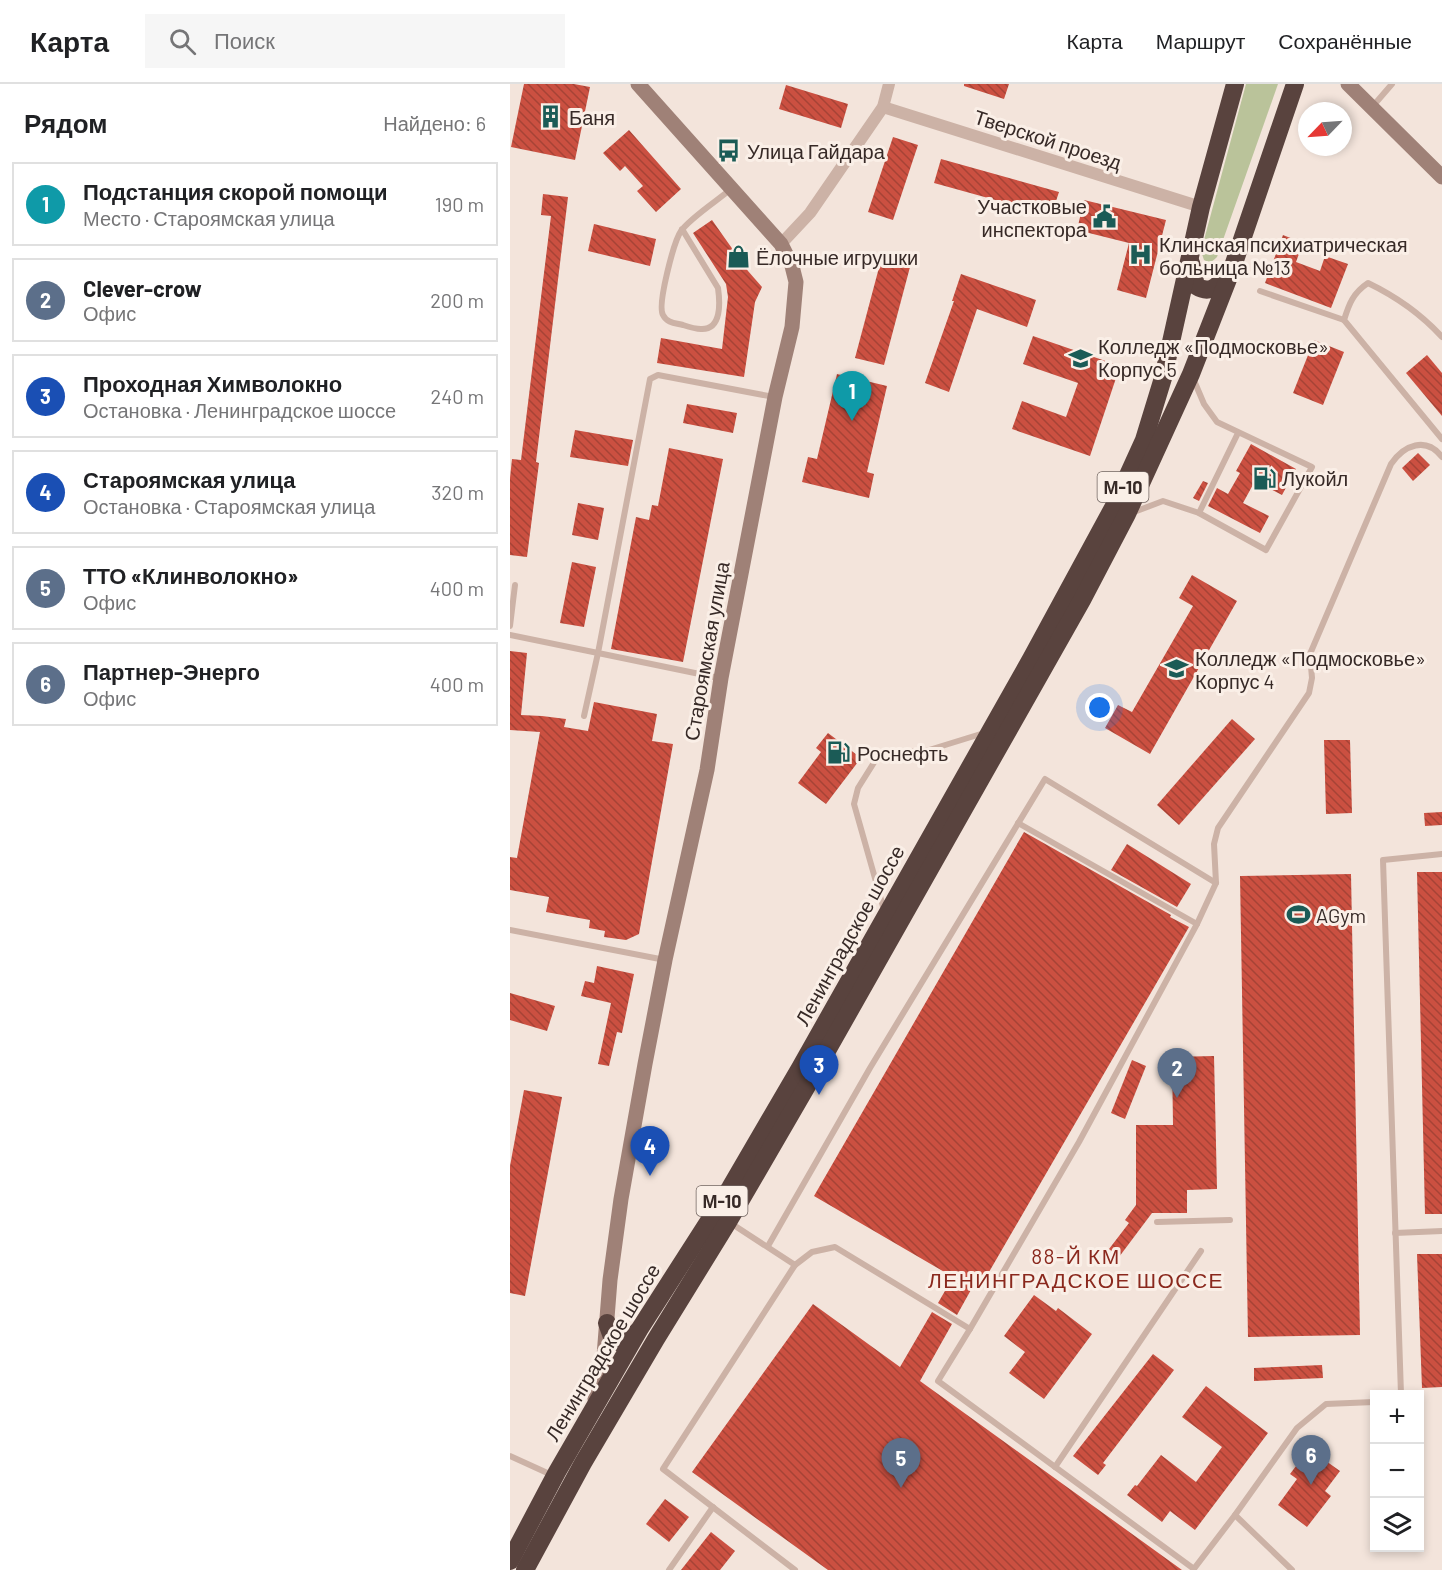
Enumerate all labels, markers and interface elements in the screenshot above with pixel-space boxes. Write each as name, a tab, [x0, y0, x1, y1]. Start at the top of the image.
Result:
search box	[145, 14, 565, 68]
text: Карта	[30, 24, 109, 58]
icon: search	[166, 25, 199, 58]
text: Поиск	[214, 27, 275, 53]
text: Карта	[1067, 28, 1123, 53]
text: Маршрут	[1156, 28, 1245, 53]
text: Сохранённые	[1278, 28, 1412, 53]
north arrow	[1298, 102, 1352, 156]
building icon: Баня	[538, 104, 564, 130]
street label: Тверской проезд	[971, 104, 1125, 174]
place label: Баня	[569, 105, 615, 129]
text: Рядом	[24, 107, 107, 138]
text: Найдено: 6	[383, 111, 486, 135]
bus stop icon: Улица Гайдара	[716, 138, 742, 164]
place label: Улица Гайдара	[747, 139, 886, 163]
text: Подстанция скорой помощи	[83, 178, 388, 204]
text: 1	[42, 192, 49, 216]
text: 190 m	[435, 192, 484, 216]
place label: Участковые инспектора	[977, 194, 1088, 241]
public building icon: Участковые инспектора	[1092, 204, 1118, 230]
text: Место · Староямская улица	[83, 206, 335, 230]
place label: Клинская психиатрическая больница №13	[1159, 232, 1408, 279]
hospital icon: Клинская психиатрическая больница №13	[1128, 242, 1154, 268]
shop icon: Ёлочные игрушки	[725, 244, 751, 270]
place label: Ёлочные игрушки	[756, 245, 918, 269]
text: Clever-crow	[83, 275, 202, 301]
text: 2	[40, 288, 51, 312]
text: 200 m	[430, 288, 484, 312]
text: Офис	[83, 301, 136, 325]
place label: Колледж «Подмосковье» Корпус 5	[1098, 334, 1329, 381]
school or university icon: Колледж «Подмосковье» Корпус 5	[1067, 345, 1093, 371]
text: Проходная Химволокно	[83, 370, 342, 396]
pin: 1	[832, 372, 872, 421]
text: 3	[40, 384, 51, 408]
text: 240 m	[430, 384, 484, 408]
text: Остановка · Ленинградское шоссе	[83, 398, 396, 422]
fuel station icon: Лукойл	[1251, 465, 1277, 491]
text: Староямская улица	[83, 466, 296, 492]
place label: Лукойл	[1282, 466, 1348, 490]
road number: М-10	[1098, 472, 1148, 502]
text: 4	[39, 480, 52, 504]
text: 320 m	[431, 480, 484, 504]
text: Остановка · Староямская улица	[83, 494, 375, 518]
street label: Староямская улица	[678, 559, 734, 742]
text: ТТО «Клинволокно»	[83, 562, 298, 588]
text: 5	[40, 576, 51, 600]
text: 400 m	[430, 576, 484, 600]
text: Офис	[83, 590, 136, 614]
place label: Колледж «Подмосковье» Корпус 4	[1195, 646, 1426, 693]
school or university icon: Колледж «Подмосковье» Корпус 4	[1164, 656, 1190, 682]
text: Партнер-Энерго	[83, 658, 260, 684]
text: 6	[40, 672, 51, 696]
text: 400 m	[430, 672, 484, 696]
text: Офис	[83, 686, 136, 710]
your location	[1085, 693, 1114, 722]
fuel station icon: Роснефть	[826, 740, 852, 766]
place label: Роснефть	[857, 741, 948, 765]
street label: Ленинградское шоссе	[789, 841, 909, 1029]
sports icon: AGym	[1285, 902, 1311, 928]
place label: AGym	[1316, 903, 1366, 927]
pin: 3	[800, 1046, 838, 1095]
pin: 2	[1158, 1048, 1196, 1098]
pin: 4	[630, 1126, 670, 1176]
road number: М-10	[696, 1186, 748, 1216]
district label: 88-Й КМ ЛЕНИНГРАДСКОЕ ШОССЕ	[928, 1243, 1224, 1292]
street label: Ленинградское шоссе	[540, 1259, 664, 1445]
map controls	[1370, 1390, 1424, 1552]
button: +	[1370, 1390, 1424, 1444]
pin: 6	[1292, 1436, 1330, 1485]
pin: 5	[882, 1438, 920, 1488]
button: −	[1370, 1444, 1424, 1498]
button: layers	[1370, 1498, 1424, 1552]

